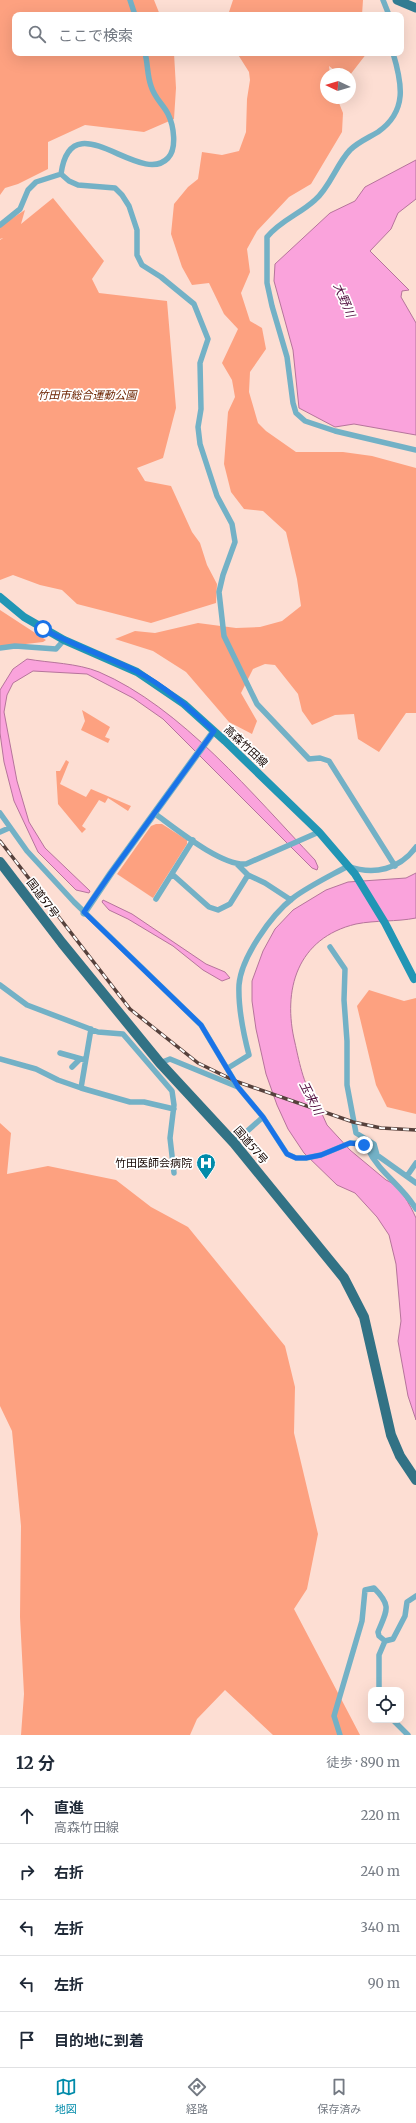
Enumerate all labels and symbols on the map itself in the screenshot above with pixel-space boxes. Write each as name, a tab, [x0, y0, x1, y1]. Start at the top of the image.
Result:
north arrow	[320, 68, 356, 104]
water label: 大野川	[331, 280, 359, 321]
park label: 竹田市総合運動公園	[38, 388, 138, 402]
route start	[34, 620, 52, 638]
street label: 高森竹田線	[221, 722, 271, 770]
street label: 国道57号	[24, 876, 62, 920]
water label: 玉来川	[297, 1078, 327, 1119]
street label: 国道57号	[231, 1123, 271, 1167]
route end	[355, 1136, 373, 1154]
hospital icon: 竹田医師会病院	[195, 1152, 217, 1180]
place label: 竹田医師会病院	[115, 1156, 192, 1170]

